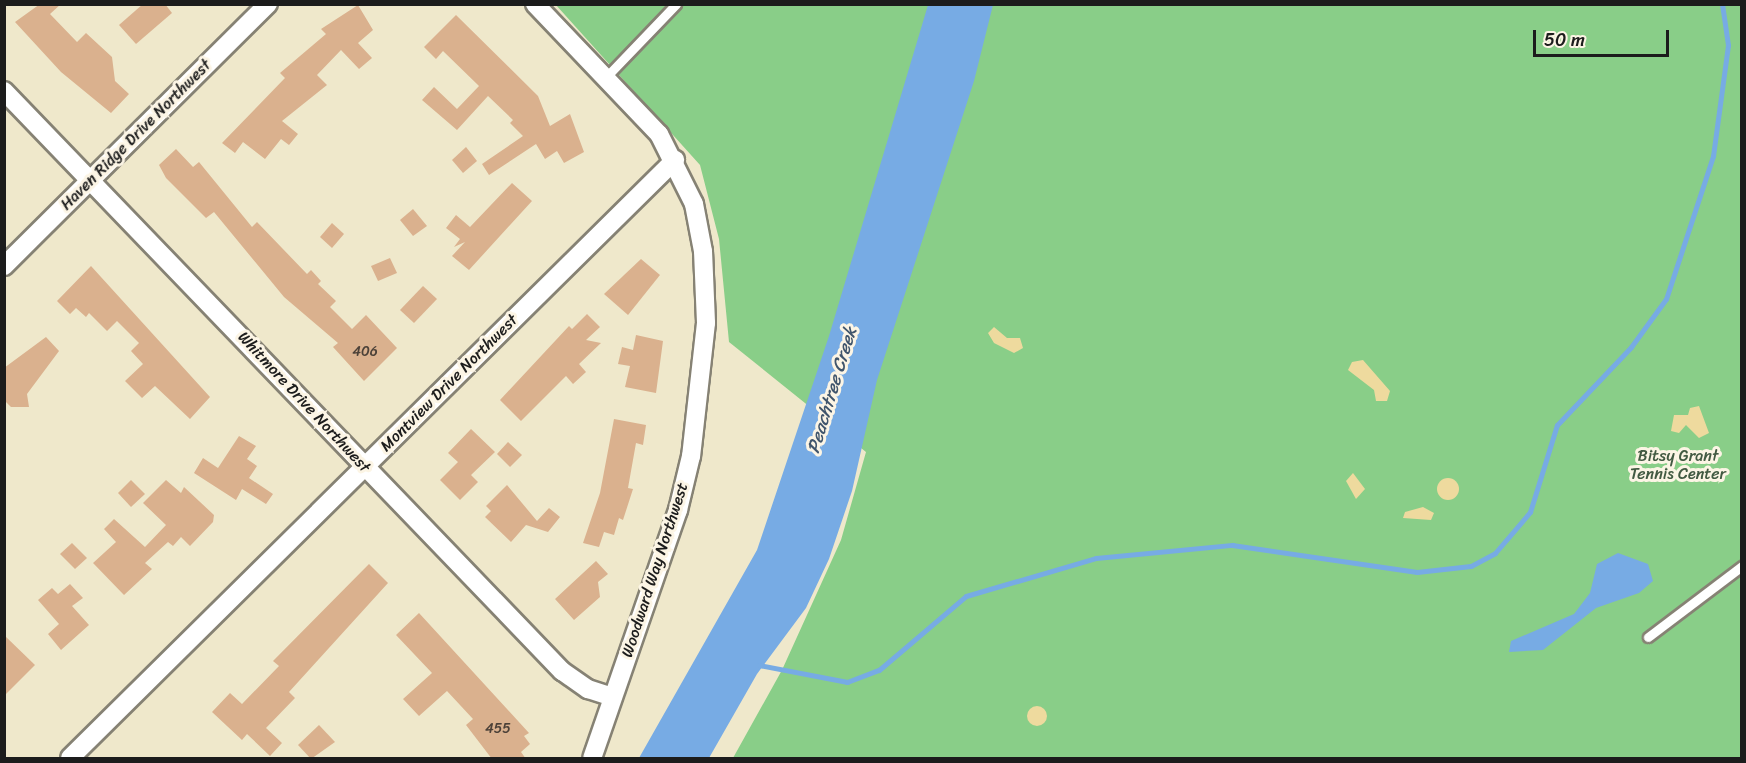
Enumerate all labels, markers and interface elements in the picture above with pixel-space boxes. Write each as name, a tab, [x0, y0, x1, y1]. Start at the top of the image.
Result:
scale bar	[1536, 18, 1672, 56]
text: 50 m	[1544, 24, 1585, 56]
street label: Haven Ridge Drive Northwest	[57, 56, 215, 214]
street label: Montview Drive Northwest	[376, 310, 522, 456]
water label: Peachtree Creek	[802, 324, 862, 456]
street label: Whitmore Drive Northwest	[234, 328, 374, 476]
house number: 406	[352, 344, 378, 360]
park label: Bitsy Grant Tennis Center	[1630, 446, 1726, 484]
street label: Woodward Way Northwest	[618, 480, 692, 660]
house number: 455	[485, 721, 511, 737]

